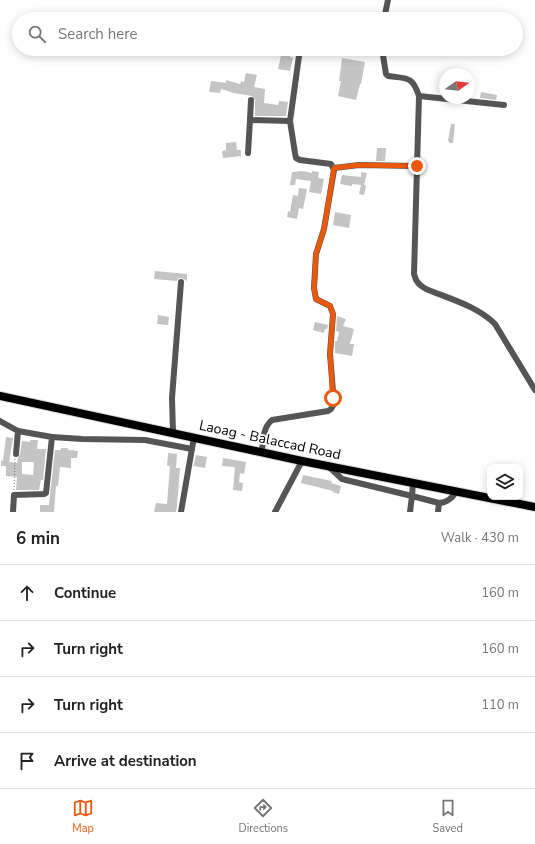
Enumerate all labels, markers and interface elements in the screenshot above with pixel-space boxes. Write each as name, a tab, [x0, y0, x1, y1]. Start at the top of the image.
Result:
search box	[12, 12, 523, 56]
icon: search	[26, 23, 48, 45]
text: Search here	[58, 24, 138, 44]
north arrow	[439, 68, 475, 104]
route end	[408, 157, 426, 175]
route start	[324, 389, 342, 407]
street label: Laoag - Balaccad Road	[197, 416, 343, 464]
map controls	[487, 464, 523, 500]
button: layers	[487, 464, 523, 500]
text: 6 min	[16, 527, 60, 550]
text: Walk · 430 m	[441, 529, 519, 547]
icon: ahead	[16, 582, 38, 604]
text: Continue	[54, 583, 116, 603]
text: 160 m	[481, 584, 519, 602]
icon: right	[16, 638, 38, 660]
text: Turn right	[54, 639, 123, 659]
text: 160 m	[481, 640, 519, 658]
icon: right	[16, 694, 38, 716]
text: Turn right	[54, 695, 123, 715]
text: 110 m	[481, 696, 519, 714]
icon: arrive	[16, 750, 38, 772]
text: Arrive at destination	[54, 751, 197, 771]
tab: Map	[72, 797, 94, 836]
tab: Directions	[238, 797, 288, 836]
tab: Saved	[432, 797, 463, 836]

